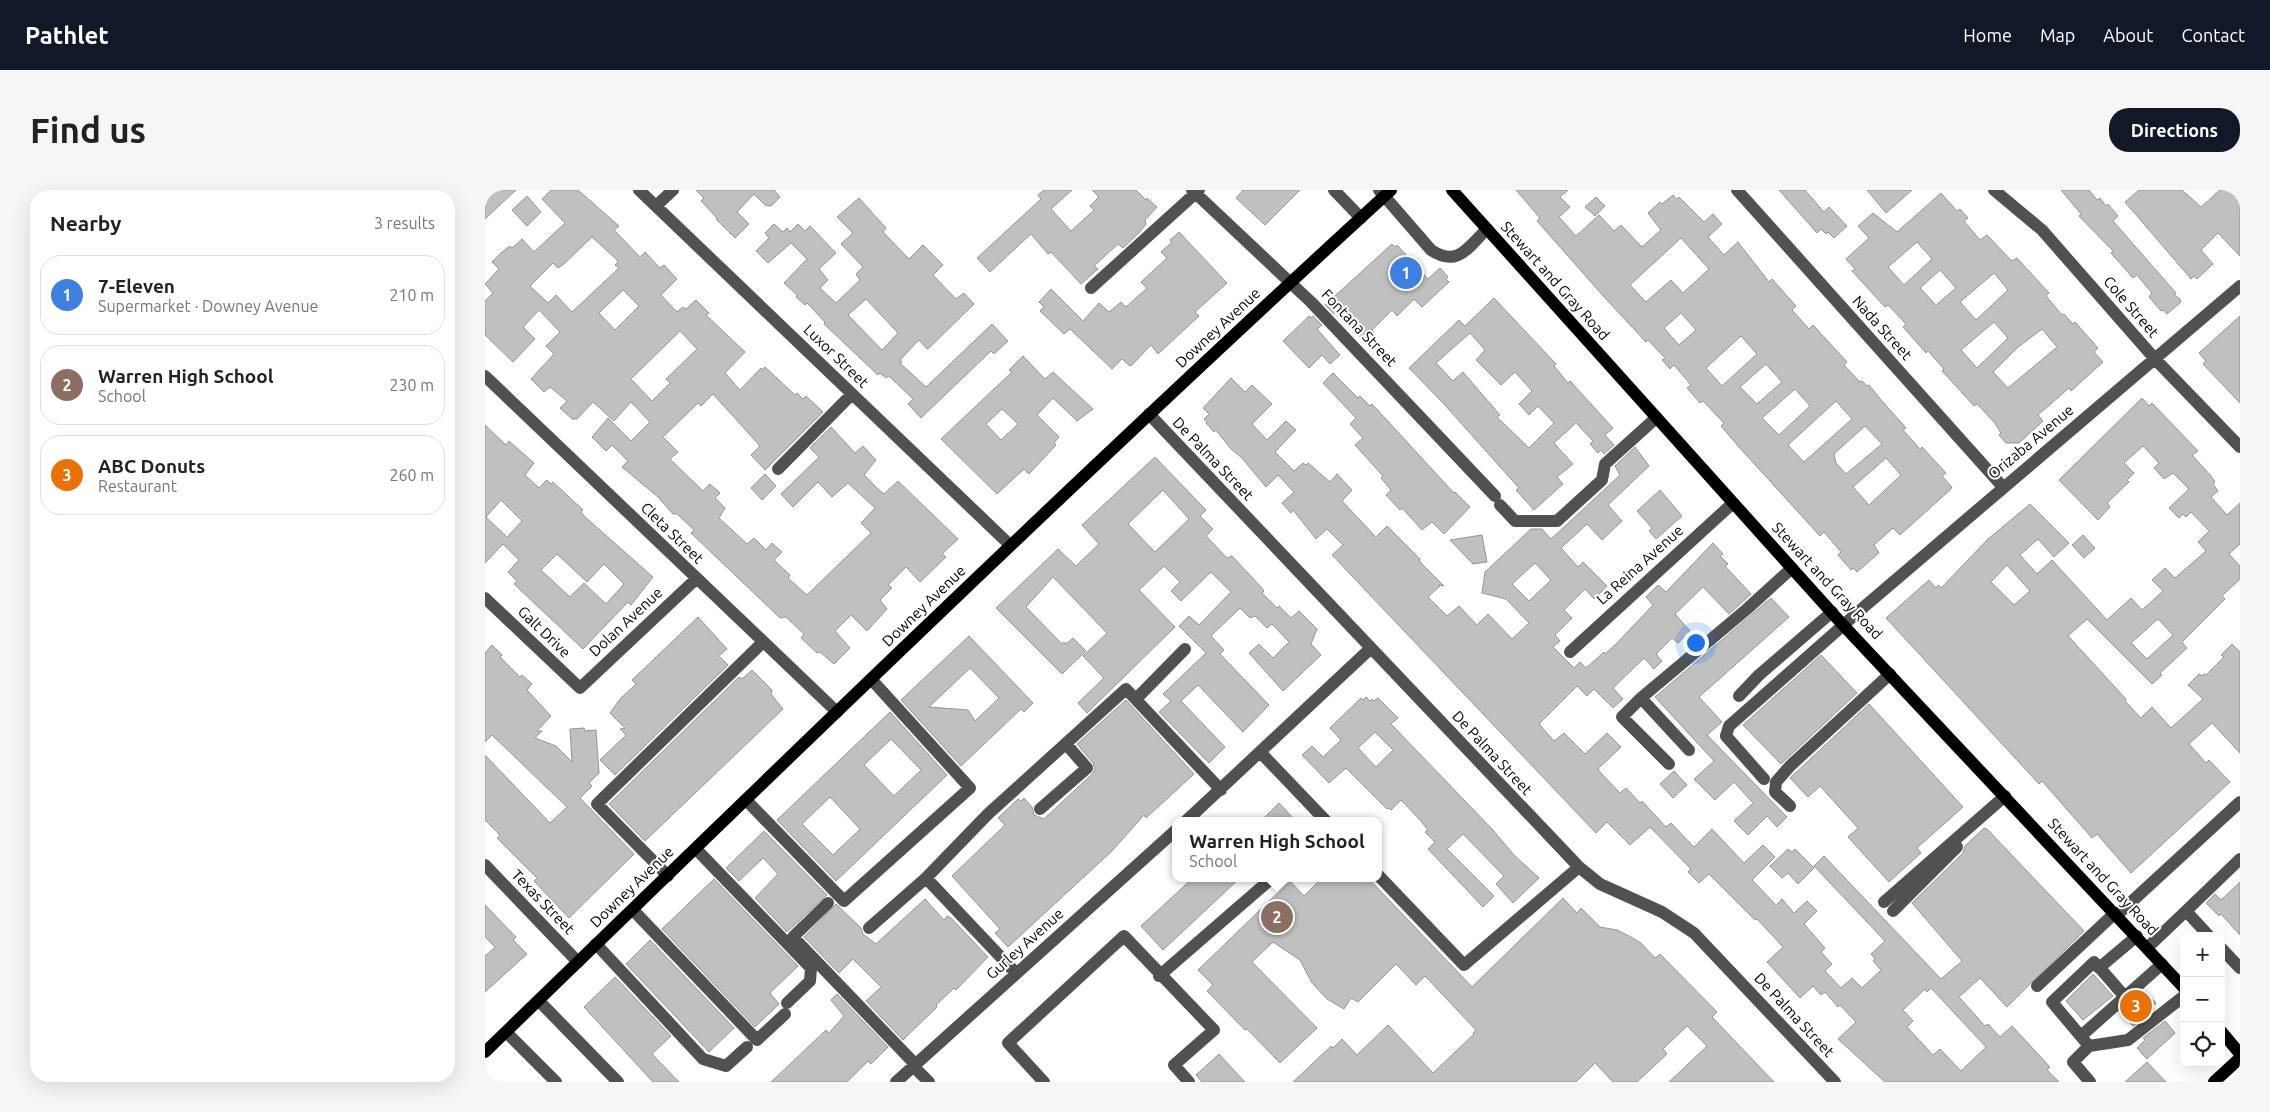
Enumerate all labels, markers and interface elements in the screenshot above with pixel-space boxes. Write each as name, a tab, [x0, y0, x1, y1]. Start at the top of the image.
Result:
text: Pathlet	[25, 22, 109, 49]
text: Home	[1963, 25, 2012, 45]
text: Map	[2040, 25, 2075, 45]
text: About	[2103, 25, 2153, 45]
text: Contact	[2181, 25, 2245, 45]
button: Directions	[2109, 108, 2240, 152]
text: Find us	[30, 110, 146, 150]
text: Nearby	[50, 211, 121, 235]
text: 3 results	[374, 214, 435, 232]
street label: Stewart and Gray Road	[1498, 218, 1613, 343]
pin: 1	[1390, 254, 1422, 292]
street label: Cole Street	[2100, 273, 2163, 341]
text: 7-Eleven	[98, 275, 175, 297]
street label: Downey Avenue	[1172, 284, 1263, 371]
text: 1	[62, 286, 72, 304]
text: 210 m	[389, 286, 434, 304]
street label: Fontana Street	[1318, 286, 1400, 370]
street label: Nada Street	[1849, 292, 1916, 363]
text: Supermarket · Downey Avenue	[98, 297, 318, 315]
street label: Luxor Street	[800, 321, 872, 391]
text: Warren High School	[98, 365, 274, 387]
text: 2	[62, 376, 72, 394]
text: 230 m	[389, 376, 434, 394]
text: School	[98, 387, 146, 405]
street label: Orizaba Avenue	[1985, 401, 2077, 482]
street label: De Palma Street	[1169, 414, 1257, 504]
text: ABC Donuts	[98, 455, 205, 477]
text: 3	[62, 466, 72, 484]
text: 260 m	[389, 466, 434, 484]
text: Restaurant	[98, 477, 177, 495]
street label: Cleta Street	[638, 499, 707, 567]
street label: Stewart and Gray Road	[1769, 519, 1886, 643]
street label: La Reina Avenue	[1593, 521, 1686, 608]
street label: Downey Avenue	[879, 562, 969, 650]
street label: Dolan Avenue	[586, 584, 666, 660]
street label: Galt Drive	[515, 602, 574, 661]
your location	[1683, 630, 1709, 656]
street label: De Palma Street	[1449, 707, 1536, 798]
street label: Stewart and Gray Road	[2045, 815, 2162, 939]
popup	[1172, 817, 1382, 882]
text: Warren High School	[1189, 830, 1365, 852]
street label: Downey Avenue	[587, 843, 677, 931]
text: School	[1189, 852, 1237, 870]
street label: Texas Street	[508, 866, 578, 937]
pin: 2	[1261, 898, 1293, 936]
street label: Gurley Avenue	[983, 905, 1067, 983]
map controls	[2180, 932, 2225, 1067]
button: +	[2180, 932, 2225, 977]
street label: De Palma Street	[1751, 969, 1838, 1060]
button: −	[2180, 977, 2225, 1022]
pin: 3	[2120, 987, 2152, 1025]
button: locate	[2180, 1022, 2225, 1067]

